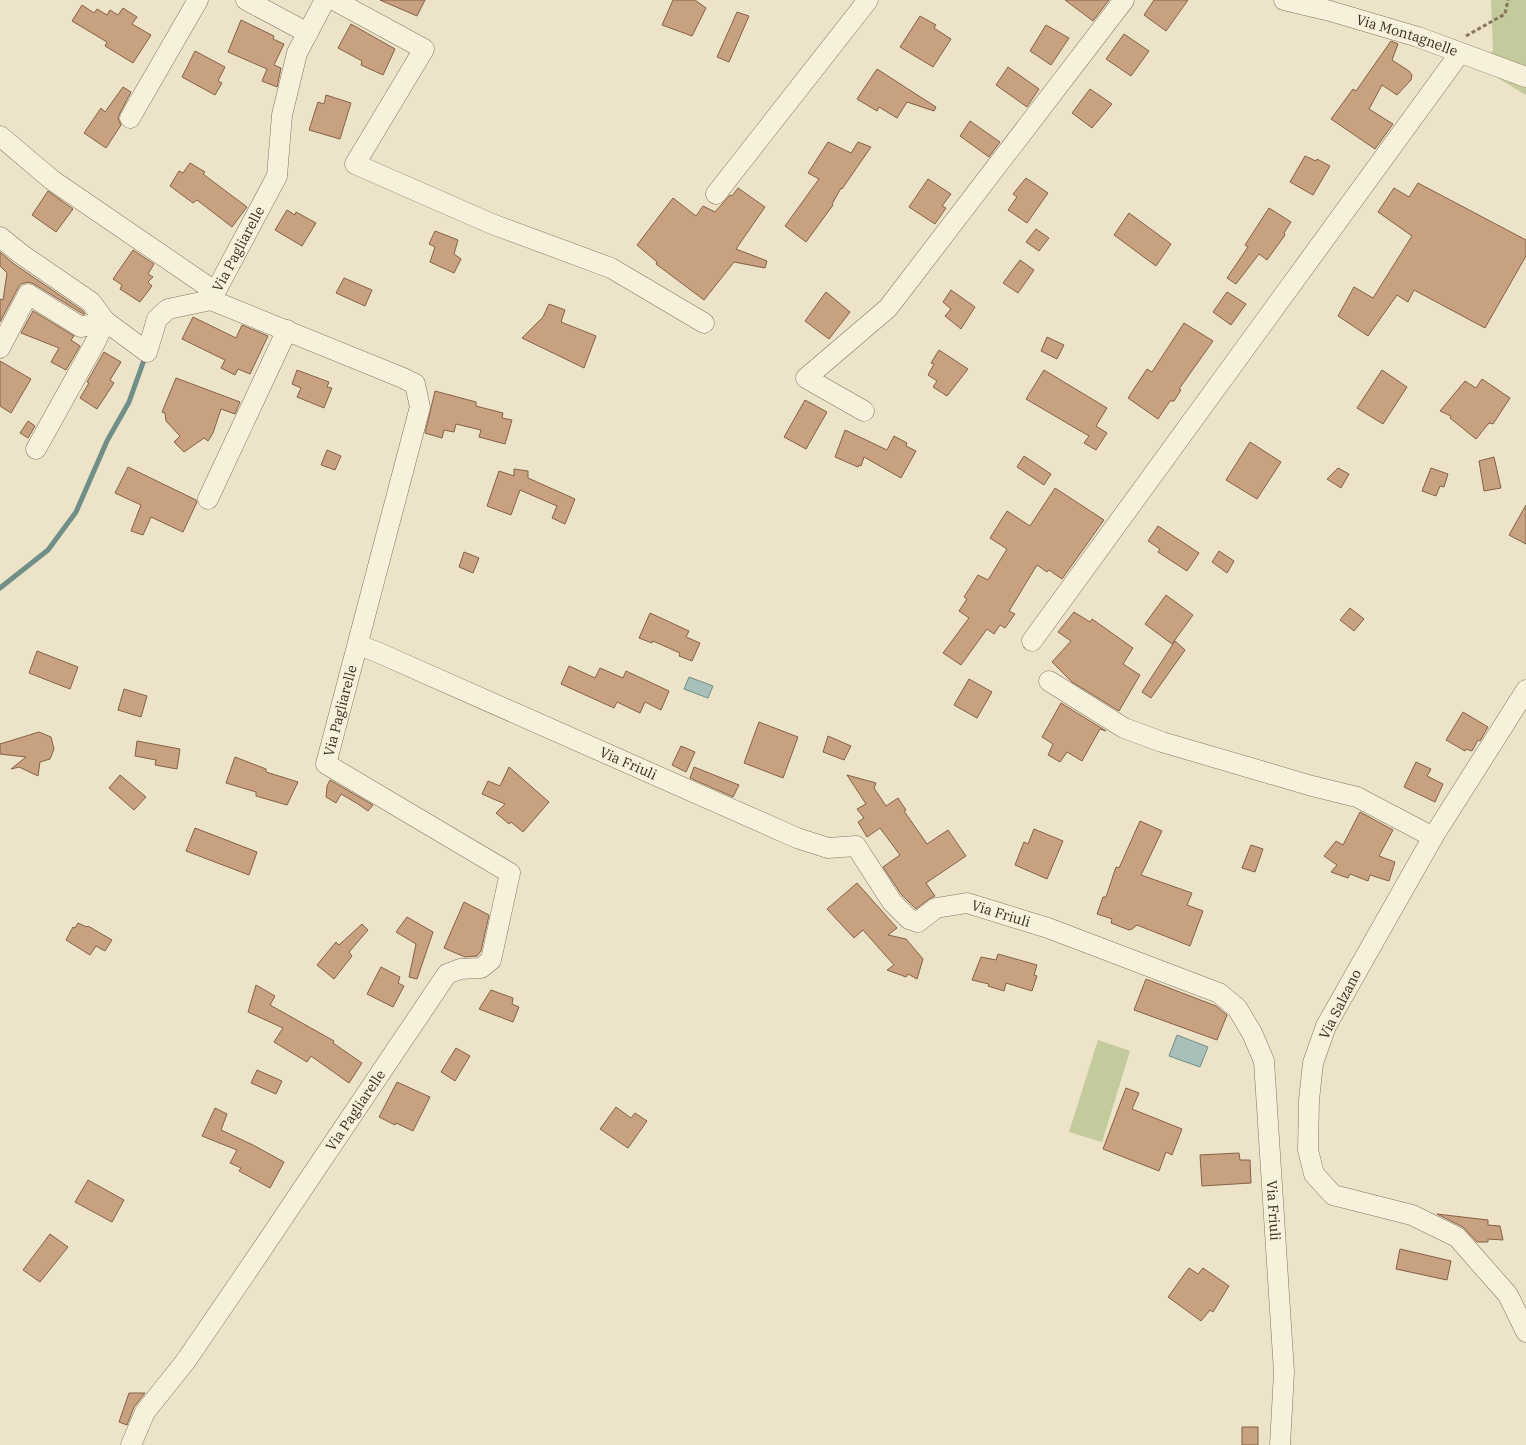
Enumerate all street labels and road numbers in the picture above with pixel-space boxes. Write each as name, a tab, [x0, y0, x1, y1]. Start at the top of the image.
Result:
street label: Via Montagnelle	[1354, 10, 1460, 60]
street label: Via Pagliarelle	[208, 203, 268, 295]
street label: Via Pagliarelle	[319, 663, 361, 758]
street label: Via Friuli	[597, 743, 660, 784]
street label: Via Friuli	[969, 896, 1033, 931]
street label: Via Salzano	[1315, 966, 1365, 1042]
street label: Via Pagliarelle	[322, 1066, 389, 1154]
street label: Via Friuli	[1263, 1180, 1285, 1241]

